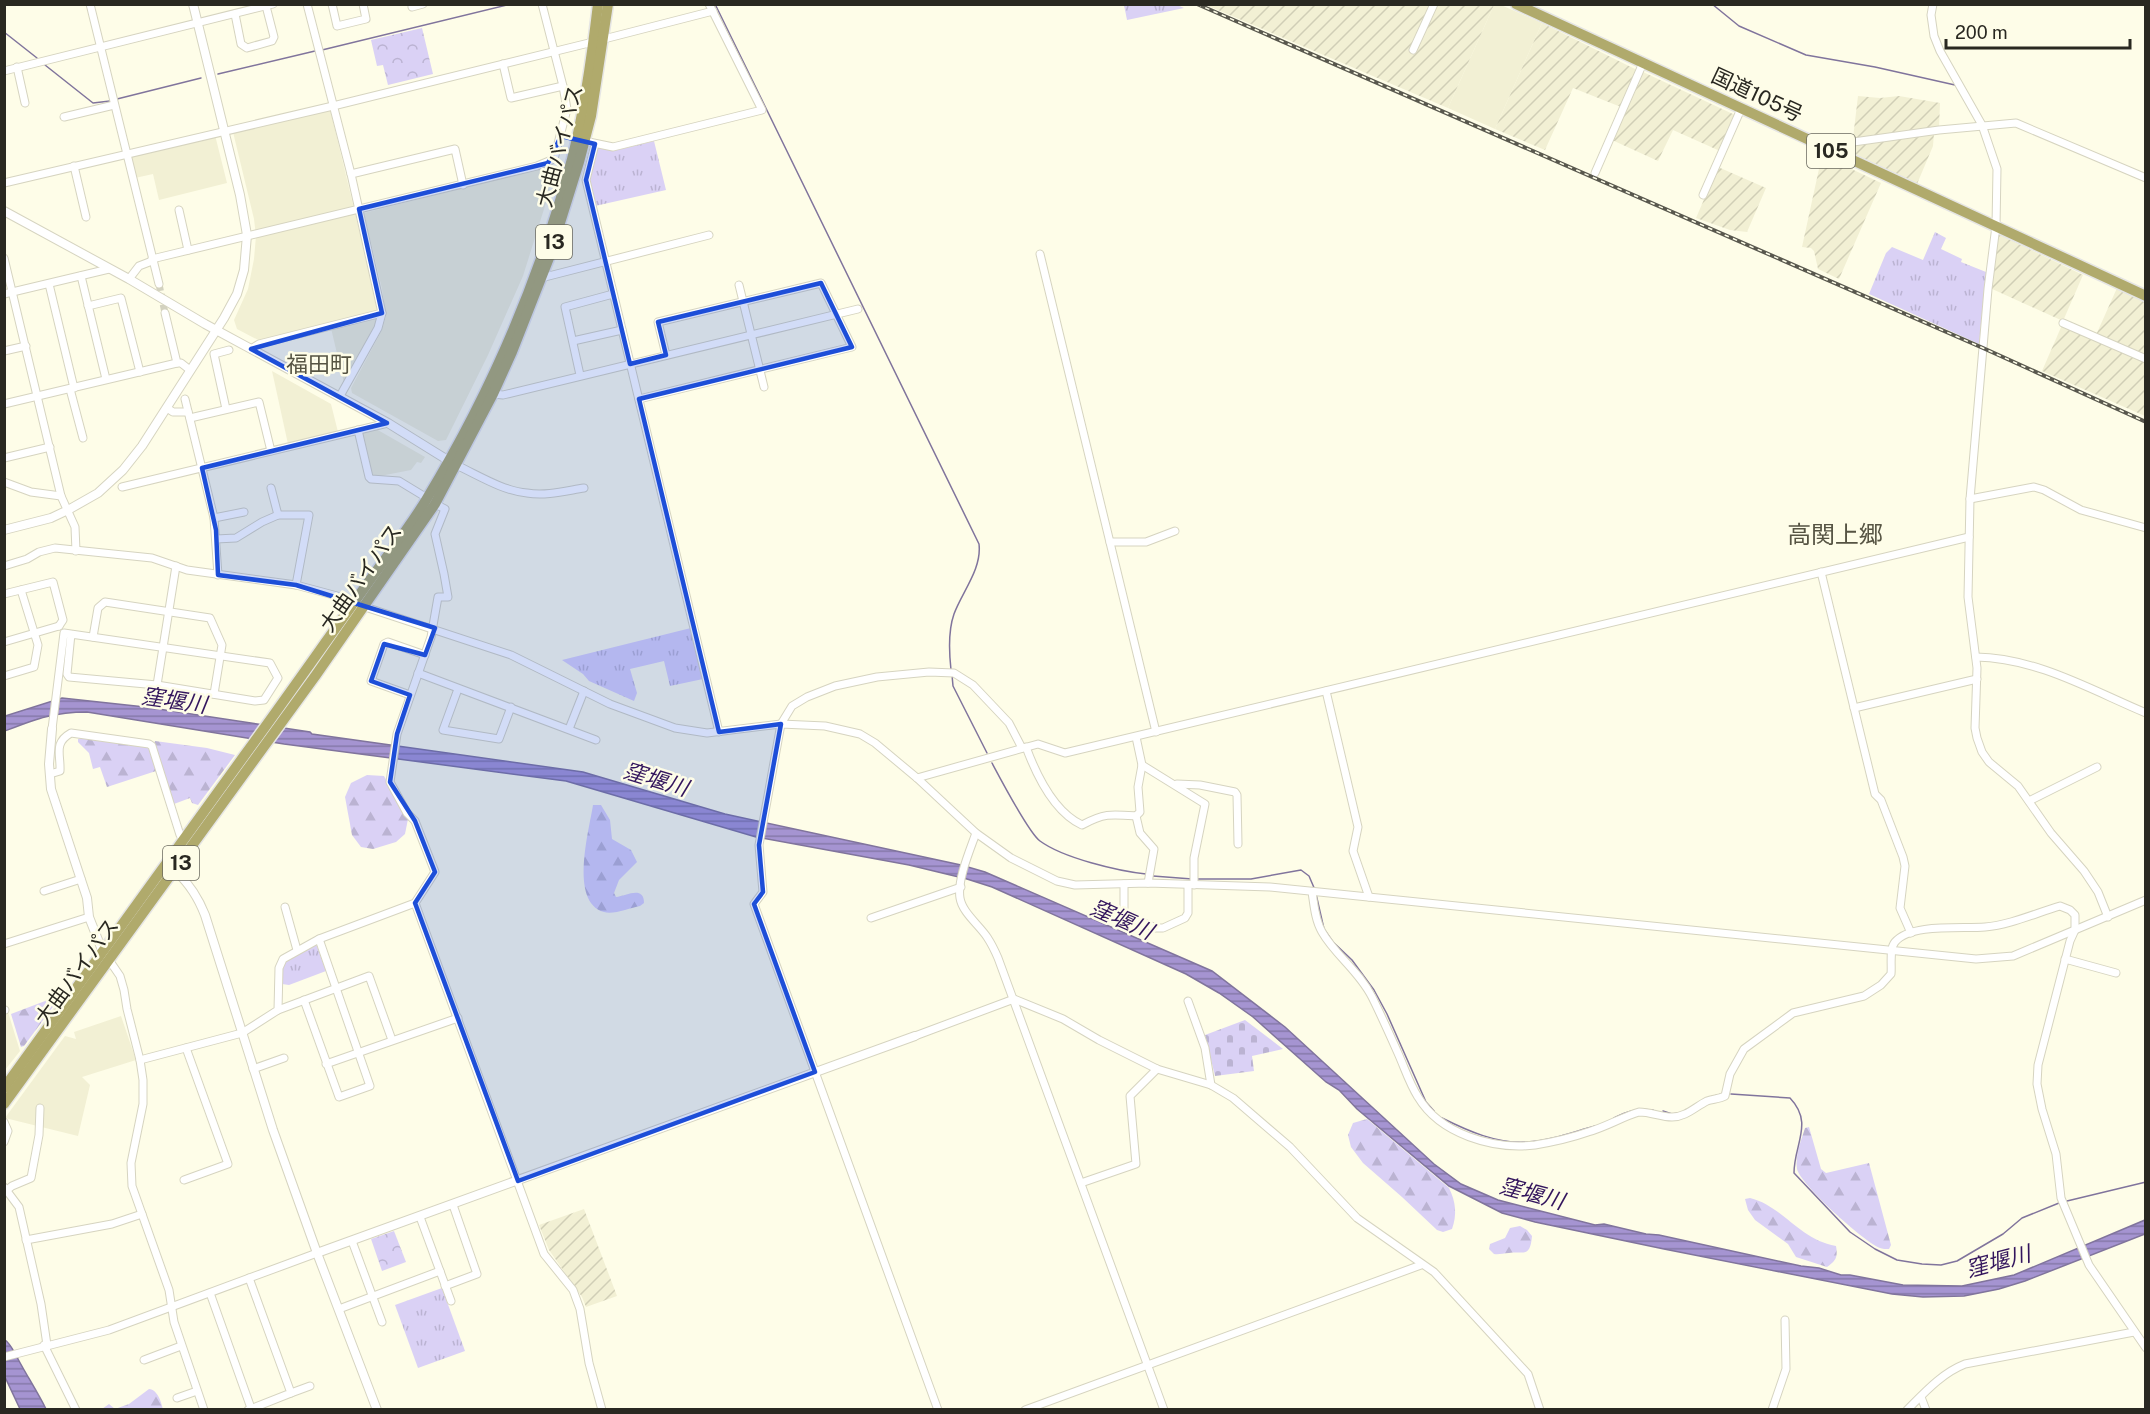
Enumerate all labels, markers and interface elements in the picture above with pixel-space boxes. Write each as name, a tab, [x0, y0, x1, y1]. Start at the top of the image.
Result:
scale bar	[1946, 12, 2130, 50]
text: 200 m	[1955, 22, 2008, 43]
street label: 国道105号	[1708, 63, 1807, 127]
street label: 大曲バイパス	[531, 82, 588, 210]
road number: 105	[1807, 134, 1855, 168]
road number: 13	[536, 225, 572, 259]
district label: 福田町	[286, 351, 352, 377]
street label: 大曲バイパス	[314, 519, 407, 636]
district label: 高関上郷	[1787, 520, 1883, 548]
water label: 窪堰川	[140, 683, 210, 718]
water label: 窪堰川	[621, 757, 693, 802]
road number: 13	[163, 846, 199, 880]
water label: 窪堰川	[1087, 894, 1159, 945]
street label: 大曲バイパス	[30, 914, 124, 1030]
water label: 窪堰川	[1497, 1172, 1569, 1215]
water label: 窪堰川	[1963, 1239, 2035, 1282]

